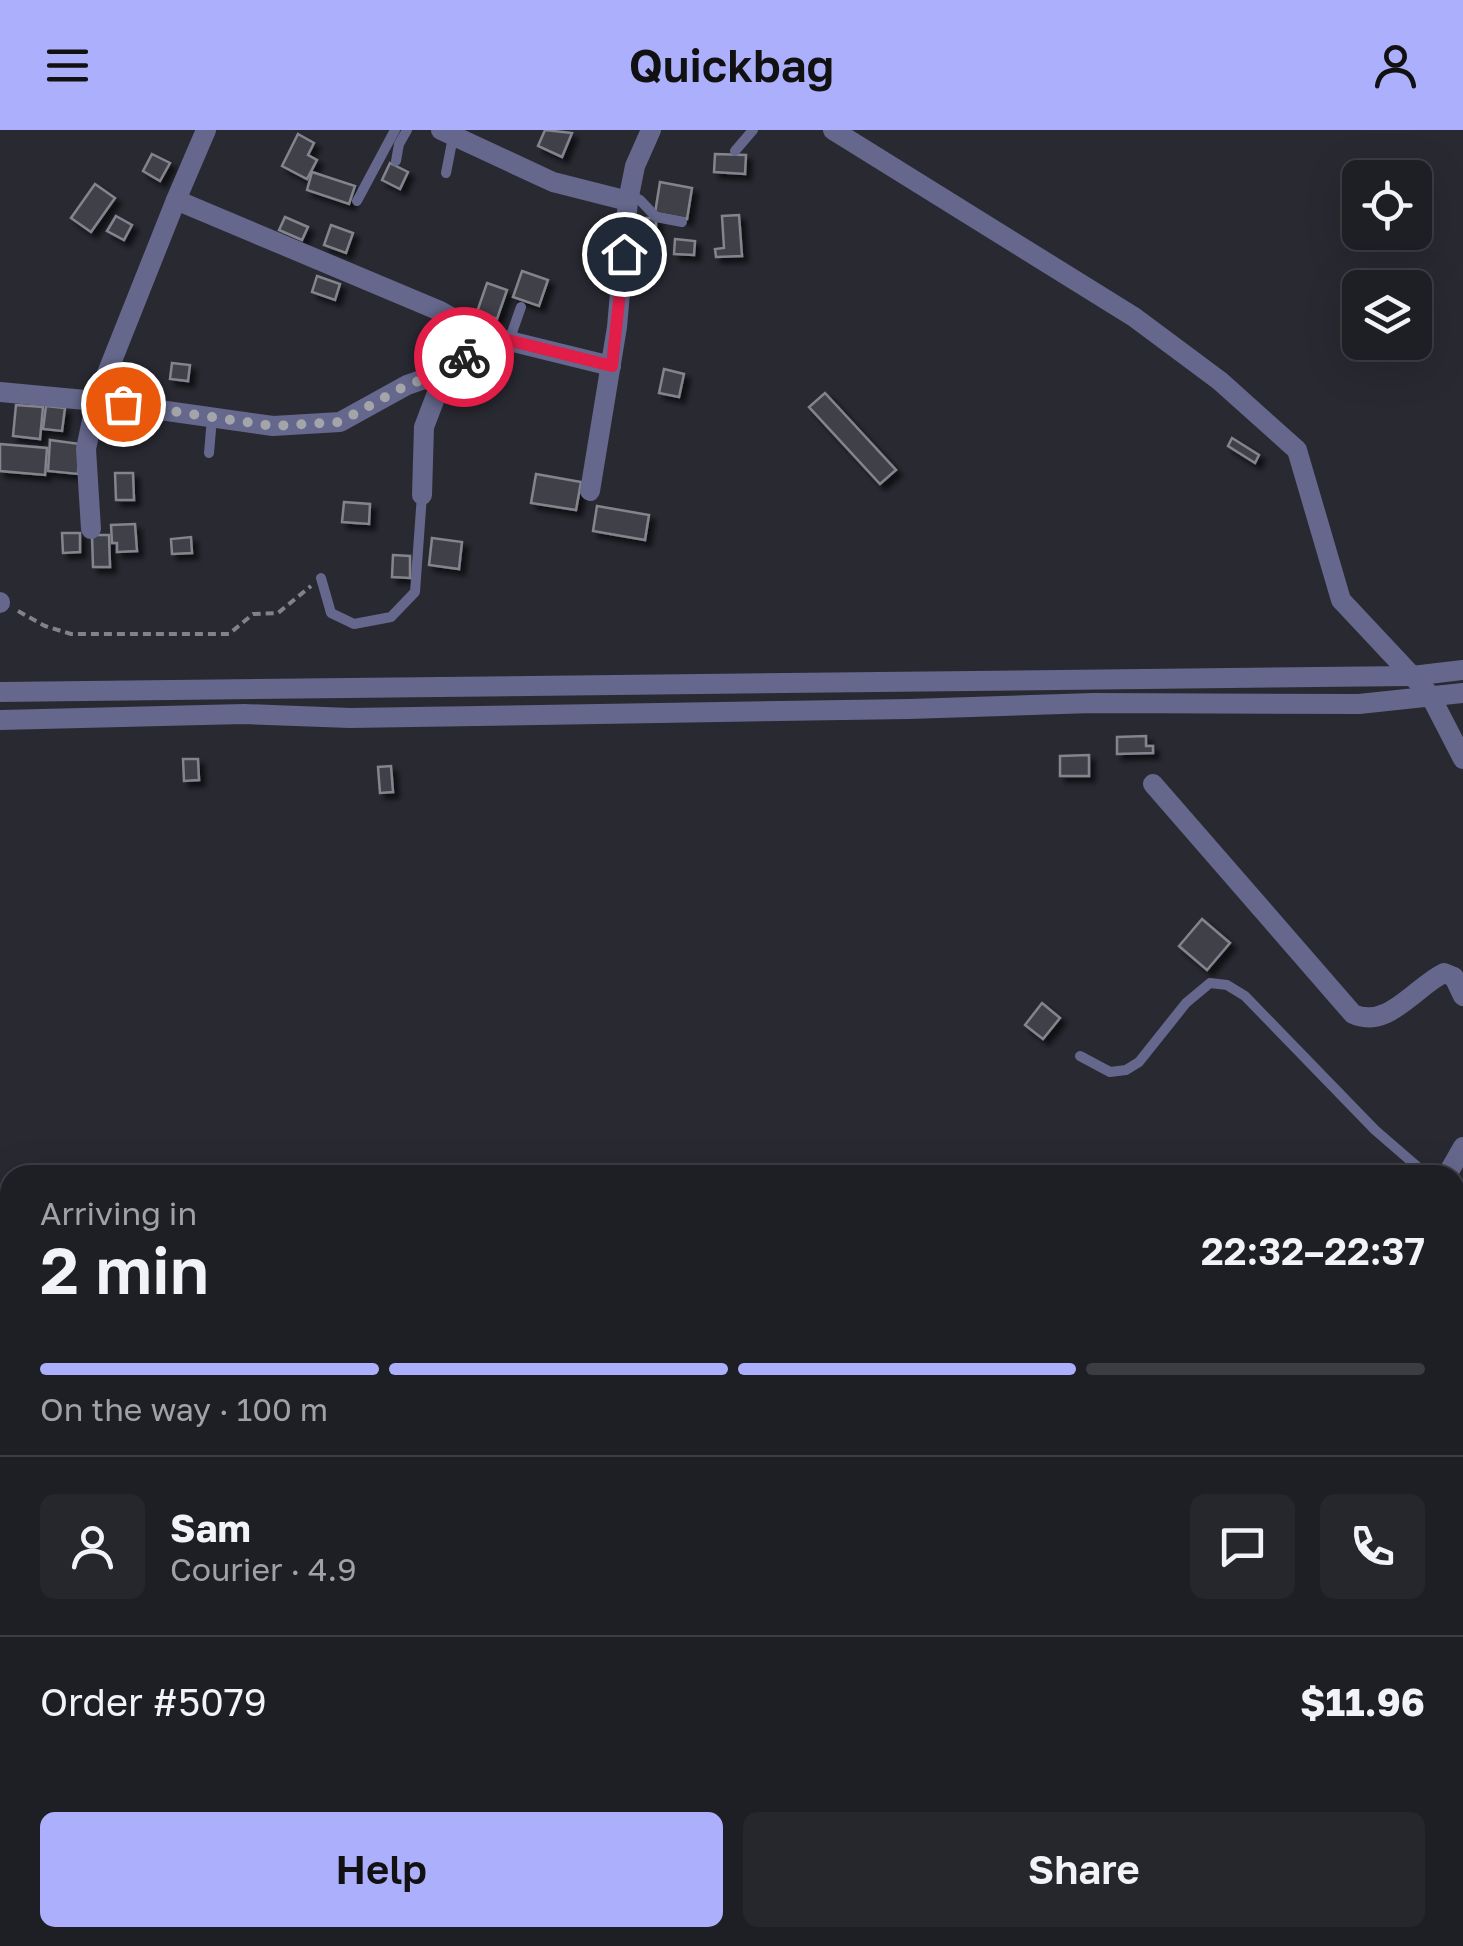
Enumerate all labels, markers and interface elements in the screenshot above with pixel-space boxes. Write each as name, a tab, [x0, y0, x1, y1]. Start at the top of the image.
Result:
icon: menu	[40, 38, 95, 93]
text: Quickbag	[629, 38, 834, 92]
icon: person	[1368, 38, 1423, 93]
map controls	[1342, 160, 1432, 360]
button: locate	[1342, 160, 1432, 250]
pin	[582, 212, 667, 297]
icon: home	[597, 227, 652, 282]
button: layers	[1342, 270, 1432, 360]
courier	[414, 307, 514, 407]
icon: bike	[437, 330, 492, 385]
pin	[81, 362, 166, 447]
icon: bag	[96, 377, 151, 432]
text: Arriving in	[40, 1194, 197, 1232]
text: 22:32–22:37	[1201, 1228, 1425, 1273]
text: 2 min	[40, 1230, 209, 1308]
text: On the way · 100 m	[40, 1390, 328, 1428]
button: person	[40, 1494, 145, 1599]
button: chat	[1190, 1494, 1295, 1599]
button: phone	[1320, 1494, 1425, 1599]
text: Sam	[170, 1505, 251, 1550]
text: Courier · 4.9	[170, 1550, 357, 1588]
text: Order #5079	[40, 1679, 267, 1724]
text: $11.96	[1300, 1679, 1425, 1724]
button: Help	[40, 1812, 723, 1927]
button: Share	[743, 1812, 1425, 1927]

